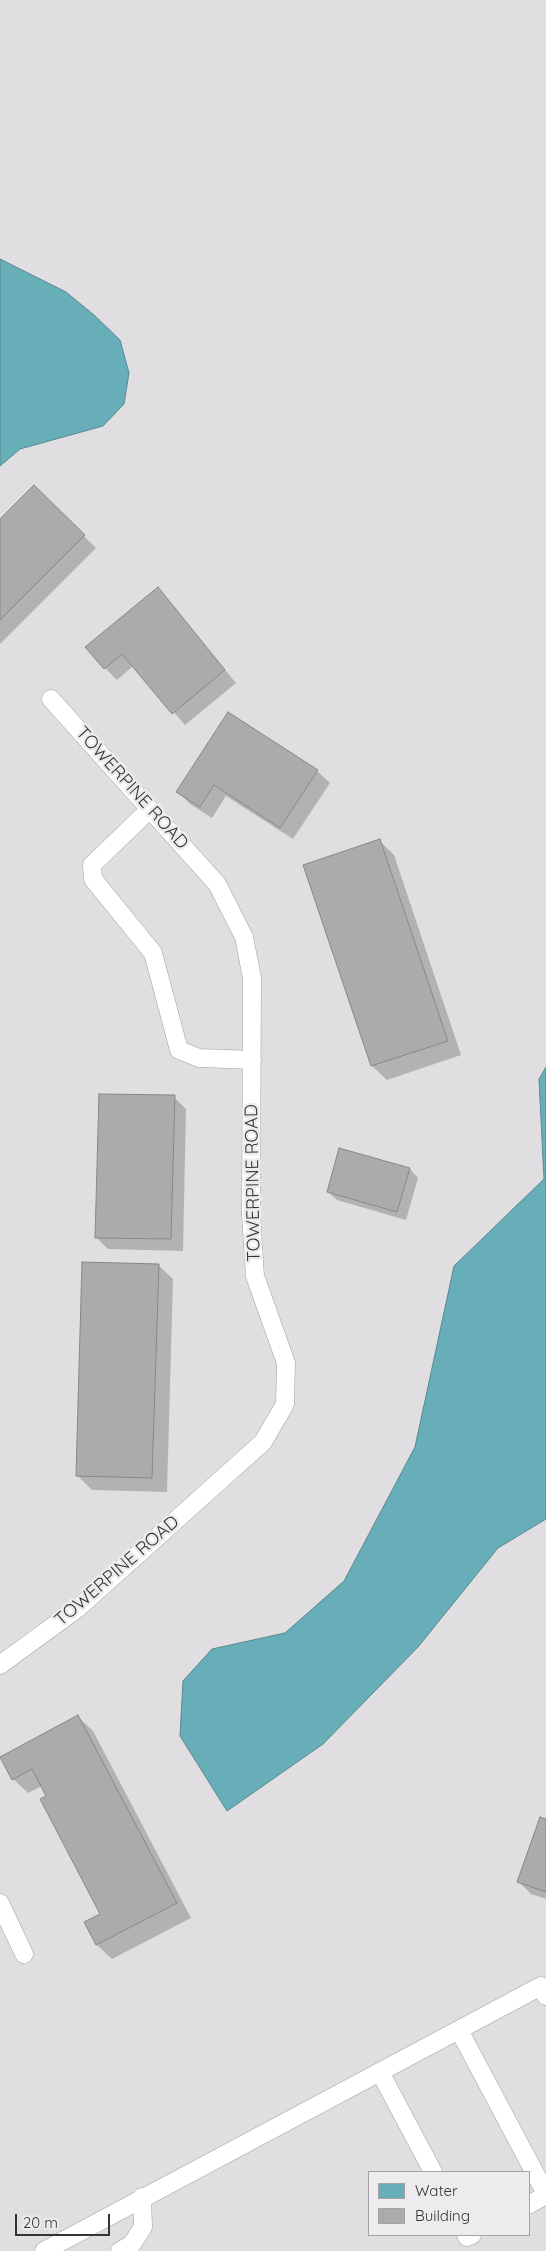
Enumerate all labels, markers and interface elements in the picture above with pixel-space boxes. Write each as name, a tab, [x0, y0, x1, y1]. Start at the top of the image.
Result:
street label: TOWERPINE ROAD	[71, 722, 193, 854]
street label: TOWERPINE ROAD	[241, 1104, 265, 1262]
street label: TOWERPINE ROAD	[50, 1511, 184, 1631]
legend	[368, 2171, 531, 2236]
text: Water	[415, 2181, 458, 2200]
scale bar	[18, 2204, 112, 2236]
text: Building	[415, 2206, 470, 2225]
text: 20 m	[23, 2213, 58, 2232]

